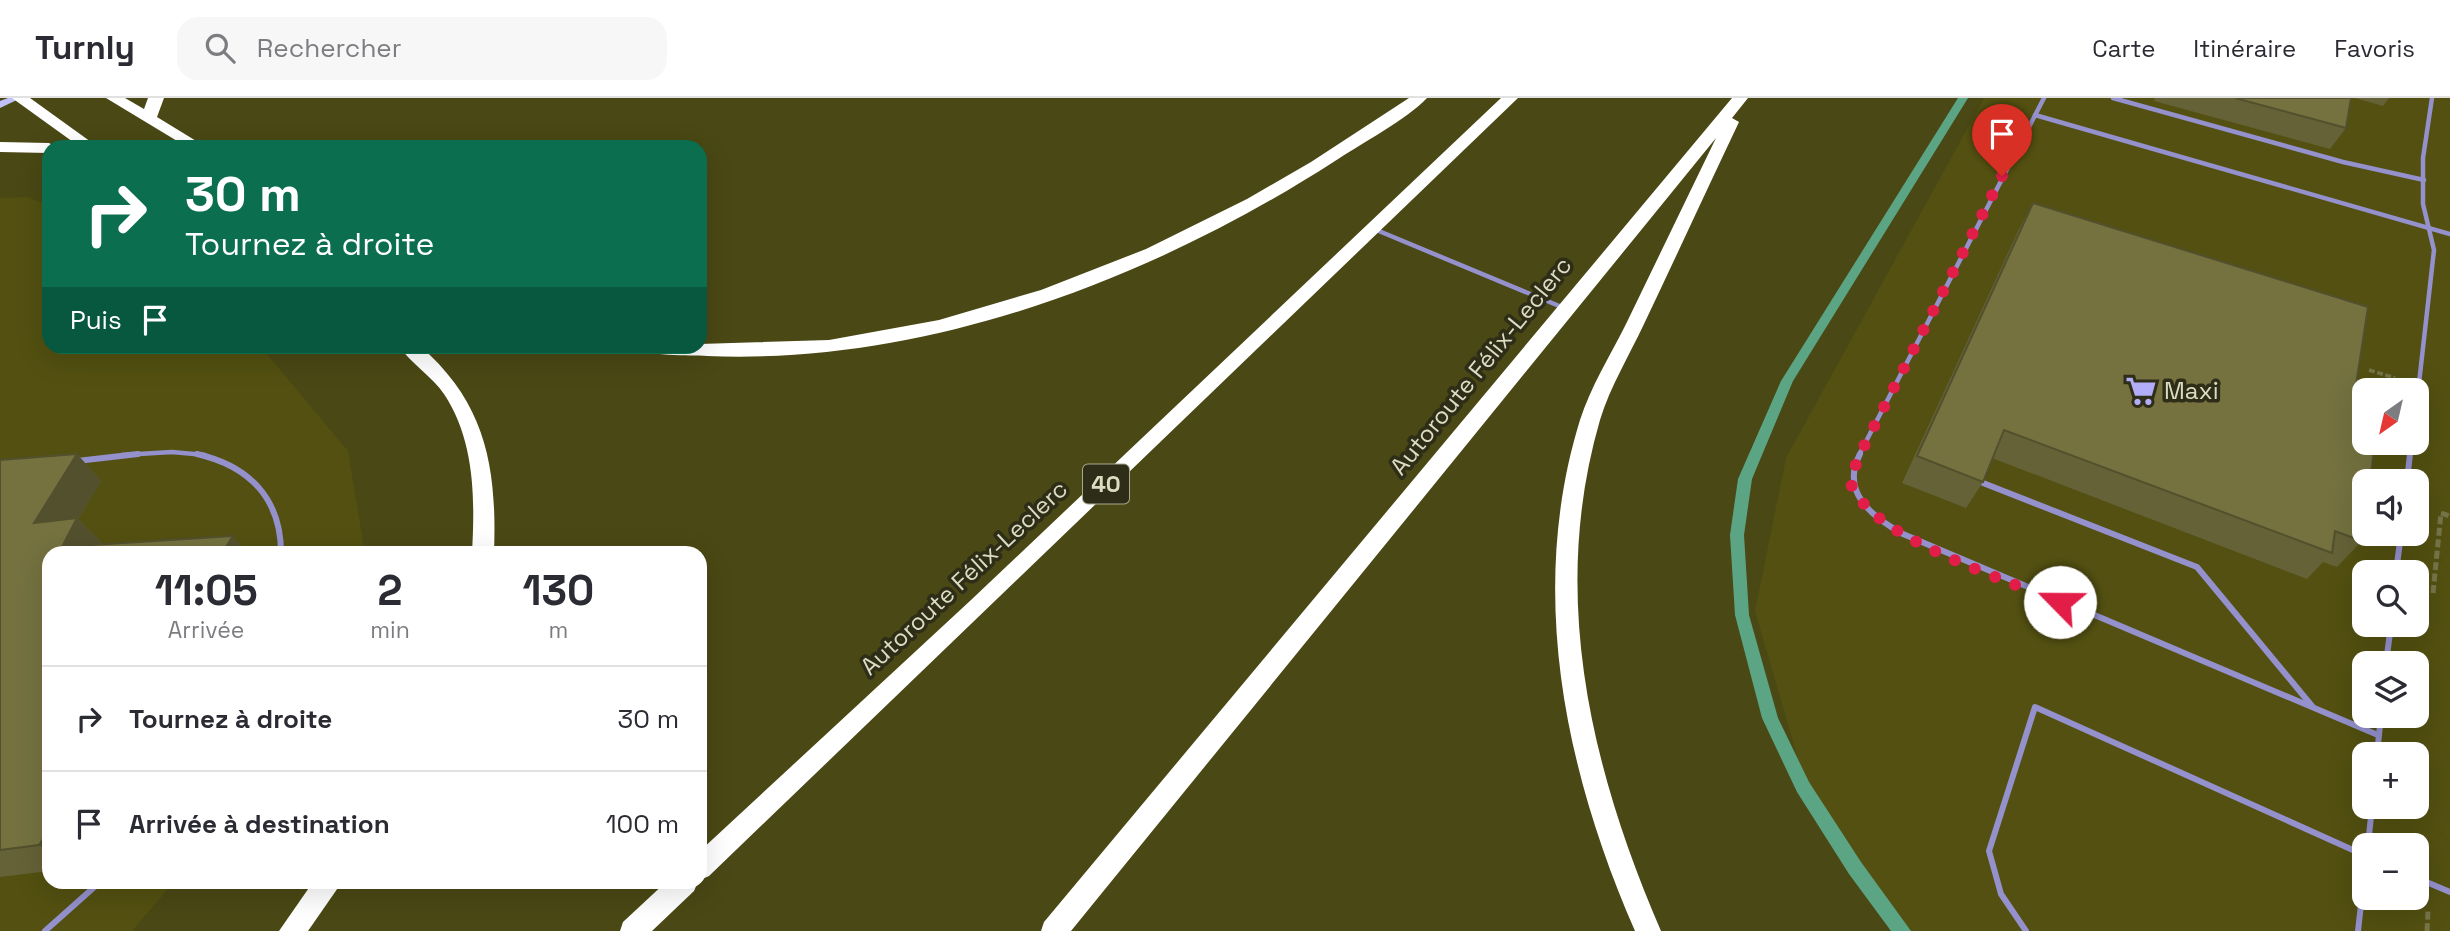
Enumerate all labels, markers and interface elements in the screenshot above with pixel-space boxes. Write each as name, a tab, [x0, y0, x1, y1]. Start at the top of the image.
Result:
search box	[177, 17, 667, 80]
text: Turnly	[35, 27, 135, 69]
icon: search	[201, 29, 239, 67]
text: Rechercher	[257, 31, 402, 65]
text: Carte	[2092, 33, 2155, 64]
text: Itinéraire	[2193, 33, 2296, 64]
text: Favoris	[2334, 33, 2415, 64]
pin	[1972, 104, 2032, 176]
icon: arrive	[1983, 115, 2021, 153]
text: 30 m	[185, 163, 301, 225]
icon: right	[70, 168, 161, 259]
text: Tournez à droite	[185, 224, 434, 264]
street label: Autoroute Félix-Leclerc	[1383, 250, 1578, 481]
icon: arrive	[136, 301, 174, 339]
text: Puis	[70, 303, 122, 337]
supermarket icon: Maxi	[2124, 374, 2158, 408]
place label: Maxi	[2164, 375, 2219, 406]
north arrow	[2352, 378, 2429, 455]
map controls	[2352, 378, 2429, 910]
road number: 40	[1083, 464, 1129, 504]
button: sound	[2352, 469, 2429, 546]
street label: Autoroute Félix-Leclerc	[854, 474, 1074, 682]
button: search	[2352, 560, 2429, 637]
text: 11:05	[155, 564, 258, 617]
text: 2	[378, 564, 403, 617]
text: 130	[523, 564, 594, 617]
position arrow	[2023, 565, 2097, 639]
text: Arrivée	[168, 615, 244, 645]
text: min	[370, 615, 410, 645]
text: m	[549, 615, 568, 645]
button: layers	[2352, 651, 2429, 728]
icon: right	[70, 700, 108, 738]
text: Tournez à droite	[129, 702, 332, 736]
text: 30 m	[618, 702, 679, 736]
button: +	[2352, 742, 2429, 819]
icon: arrive	[70, 805, 108, 843]
text: Arrivée à destination	[129, 807, 390, 841]
text: 100 m	[606, 807, 679, 841]
button: −	[2352, 833, 2429, 910]

